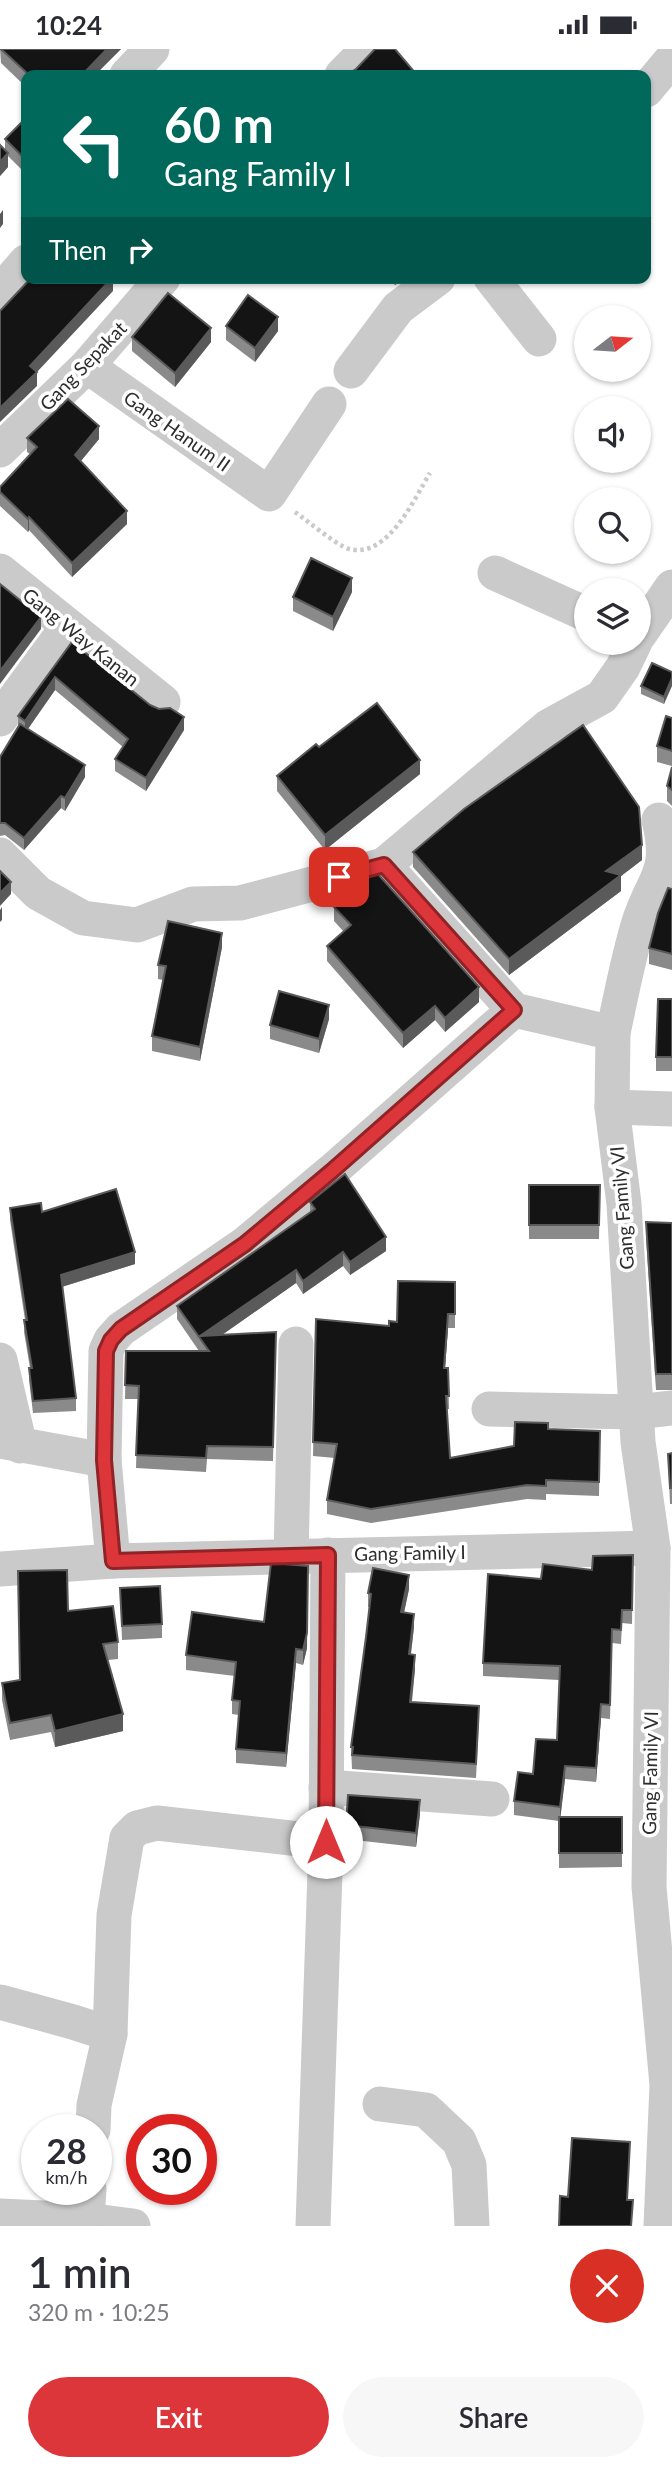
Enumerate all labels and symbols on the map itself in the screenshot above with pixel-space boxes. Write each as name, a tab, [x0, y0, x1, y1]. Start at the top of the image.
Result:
north arrow	[574, 305, 651, 381]
street label: Gang Sepakat	[35, 316, 131, 415]
street label: Gang Hanum II	[120, 385, 235, 476]
street label: Gang Way Kanan	[19, 583, 144, 691]
pin	[309, 847, 369, 907]
street label: Gang Family VI	[605, 1145, 638, 1271]
street label: Gang Family I	[354, 1540, 466, 1565]
street label: Gang Family VI	[637, 1711, 662, 1835]
position arrow	[289, 1805, 363, 1879]
speed limit sign: 30	[126, 2114, 217, 2205]

